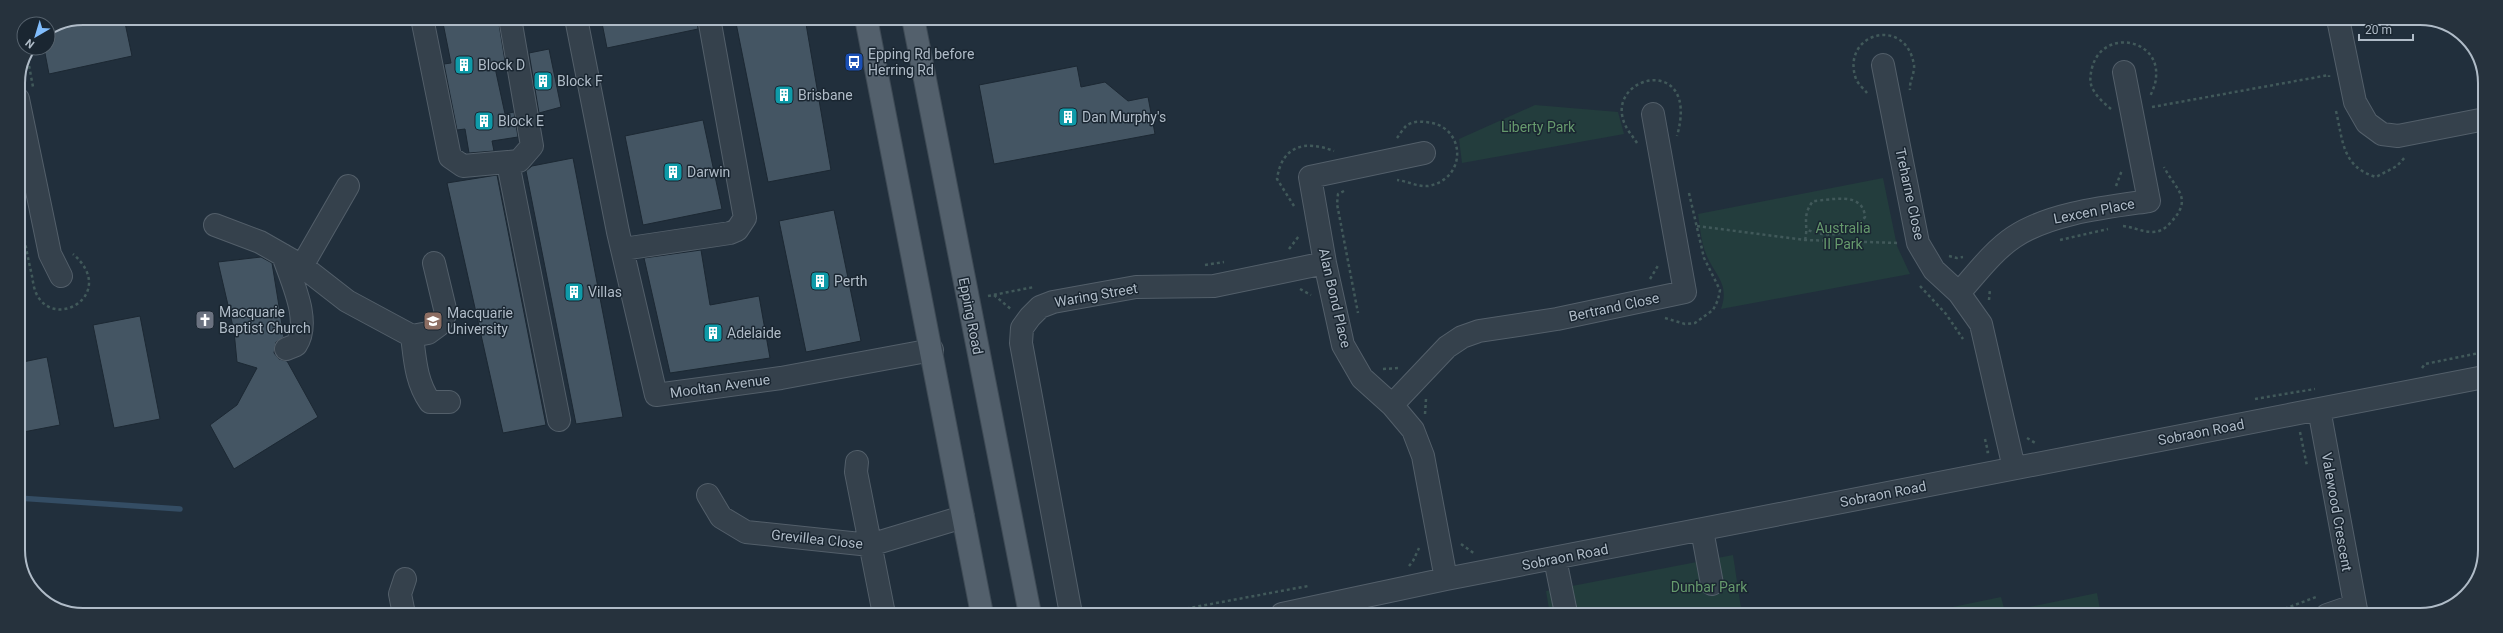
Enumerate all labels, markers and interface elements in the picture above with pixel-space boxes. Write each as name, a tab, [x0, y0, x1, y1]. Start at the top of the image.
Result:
north arrow	[16, 16, 56, 56]
scale bar	[2359, 16, 2413, 42]
text: 20 m	[2365, 23, 2392, 37]
text: N	[23, 36, 37, 51]
place label: Epping Rd before Herring Rd	[868, 46, 974, 78]
bus stop icon: Epping Rd before Herring Rd	[843, 51, 865, 73]
building icon: Block D	[453, 54, 475, 76]
place label: Block D	[478, 57, 525, 73]
building icon: Block F	[532, 70, 554, 92]
place label: Block F	[557, 73, 603, 89]
building icon: Brisbane	[773, 84, 795, 106]
place label: Brisbane	[798, 87, 853, 103]
building icon: Dan Murphy's	[1057, 106, 1079, 128]
place label: Dan Murphy's	[1082, 109, 1166, 125]
building icon: Block E	[473, 110, 495, 132]
place label: Block E	[498, 113, 544, 129]
park label: Liberty Park	[1501, 119, 1576, 135]
street label: Treharne Close	[1892, 146, 1928, 242]
building icon: Darwin	[662, 161, 684, 183]
place label: Darwin	[687, 164, 730, 180]
street label: Lexcen Place	[2052, 195, 2136, 227]
park label: Australia II Park	[1815, 220, 1871, 252]
street label: Alan Bond Place	[1316, 247, 1354, 349]
building icon: Perth	[809, 270, 831, 292]
place label: Perth	[834, 273, 868, 289]
street label: Epping Road	[956, 276, 986, 356]
street label: Waring Street	[1053, 280, 1139, 310]
building icon: Villas	[563, 281, 585, 303]
place label: Villas	[588, 284, 622, 300]
street label: Bertrand Close	[1567, 290, 1661, 324]
place label: Macquarie Baptist Church	[219, 304, 311, 336]
place label: Macquarie University	[447, 305, 513, 337]
church icon: Macquarie Baptist Church	[194, 309, 216, 331]
school or university icon: Macquarie University	[422, 310, 444, 332]
building icon: Adelaide	[702, 322, 724, 344]
place label: Adelaide	[727, 325, 781, 341]
street label: Mooltan Avenue	[669, 371, 771, 401]
street label: Sobraon Road	[2156, 416, 2246, 448]
street label: Valewood Crescent	[2319, 451, 2355, 573]
street label: Sobraon Road	[1838, 478, 1928, 510]
street label: Grevillea Close	[770, 526, 864, 552]
street label: Sobraon Road	[1520, 541, 1610, 573]
park label: Dunbar Park	[1671, 579, 1748, 595]

